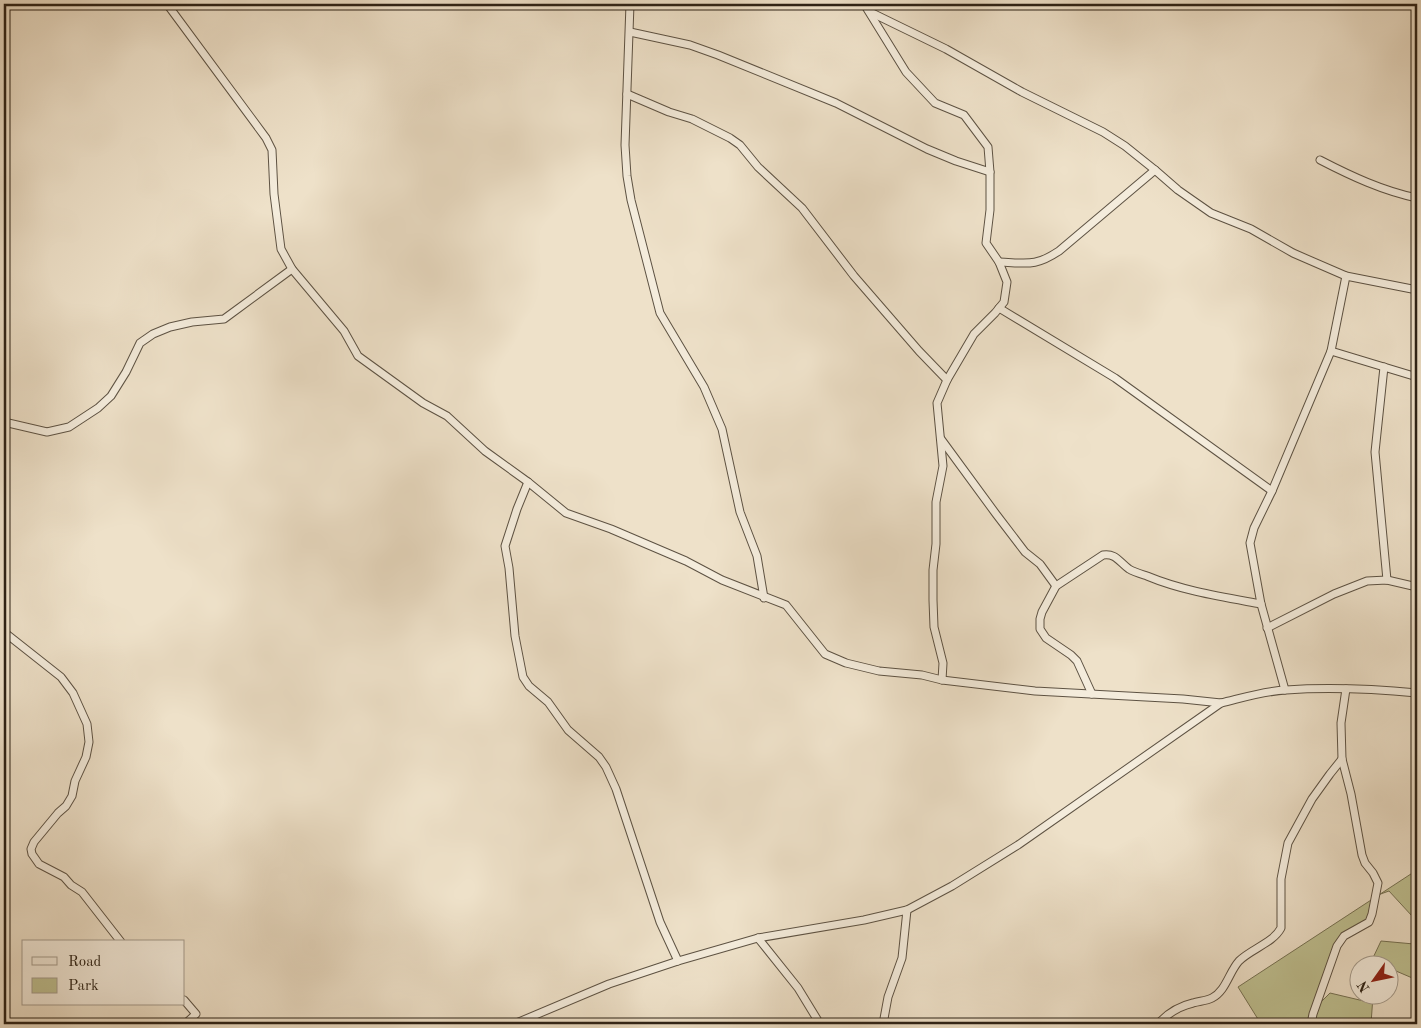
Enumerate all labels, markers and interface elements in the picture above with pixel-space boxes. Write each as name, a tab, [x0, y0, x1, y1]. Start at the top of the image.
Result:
legend	[22, 940, 185, 1006]
text: Road	[68, 955, 102, 970]
north arrow	[1348, 956, 1398, 1006]
text: N	[1355, 978, 1373, 995]
text: Park	[68, 979, 99, 994]

